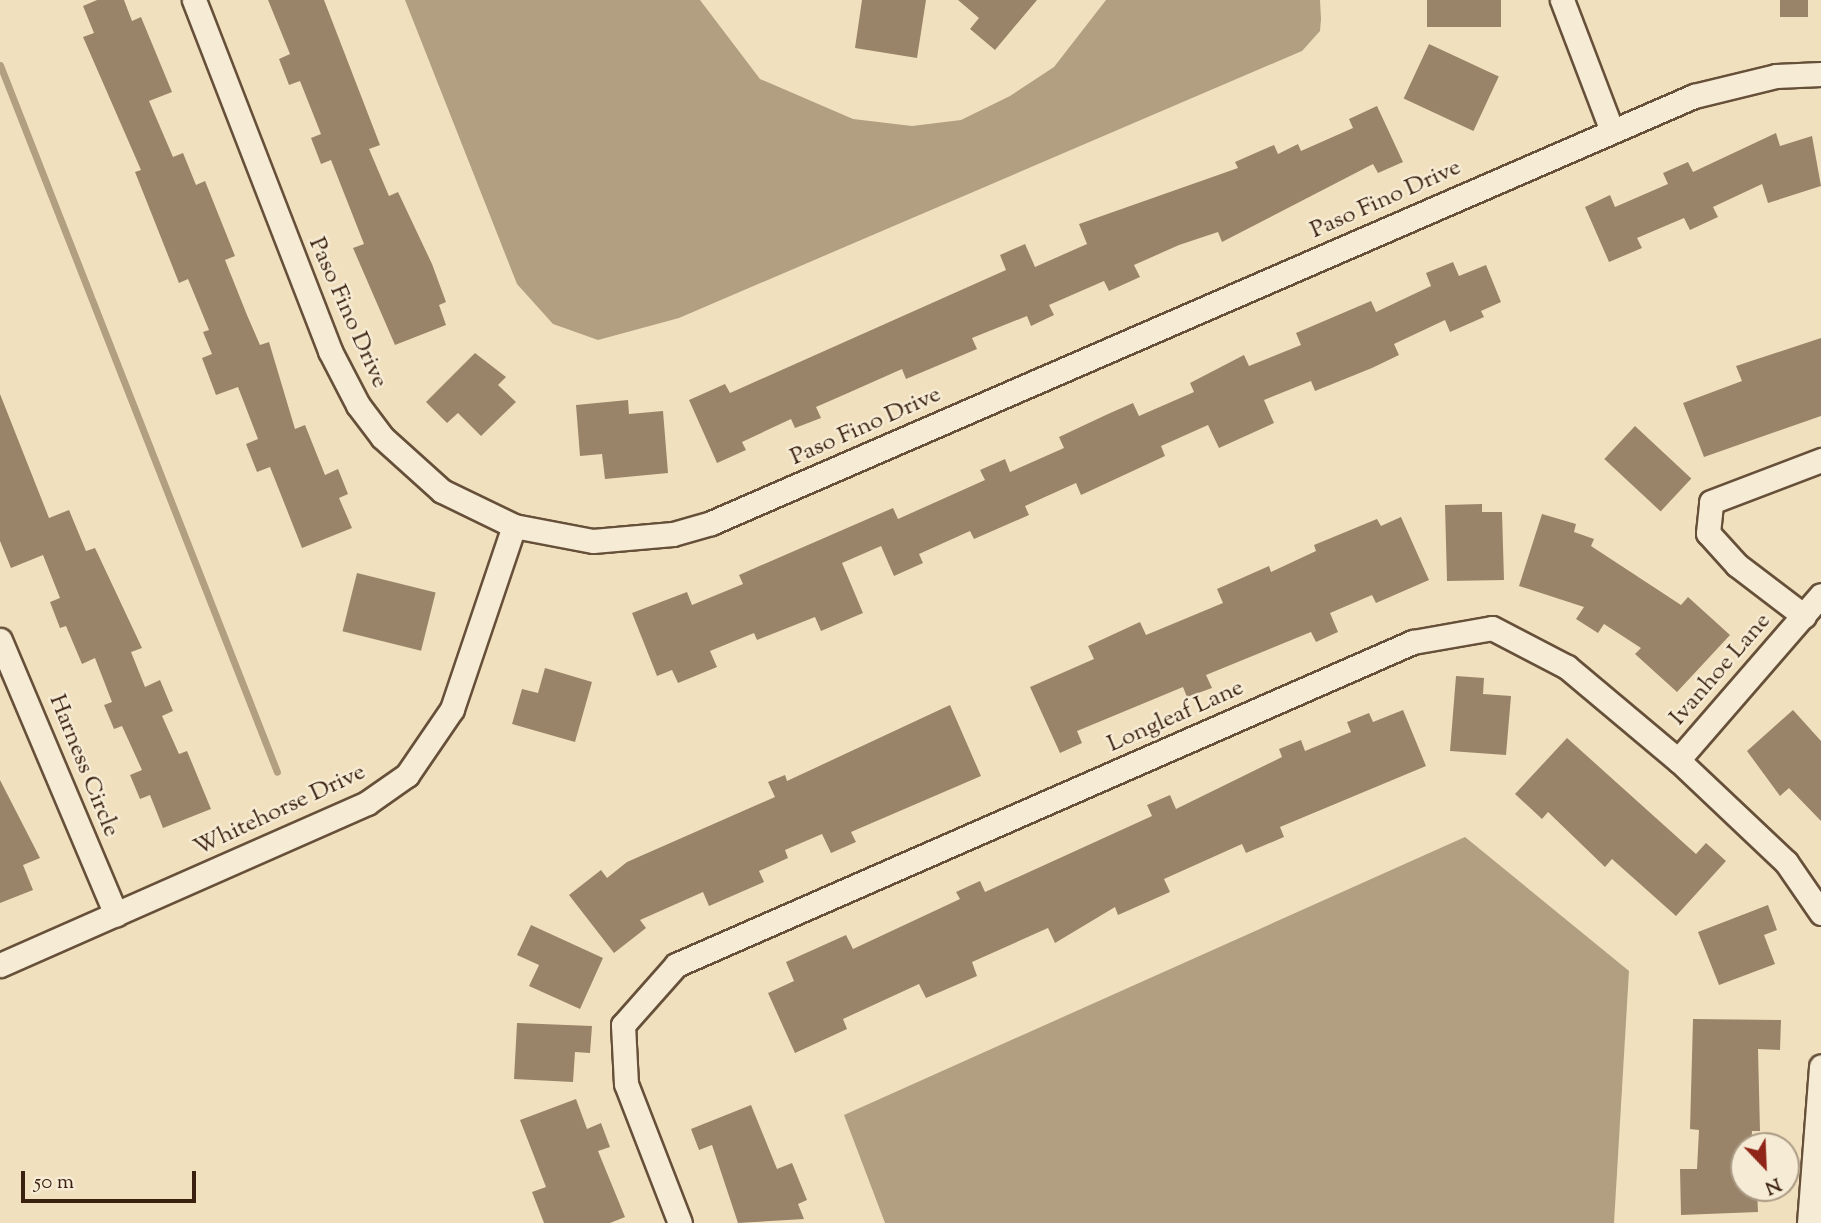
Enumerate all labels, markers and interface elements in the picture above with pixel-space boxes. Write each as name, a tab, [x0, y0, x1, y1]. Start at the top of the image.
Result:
street label: Paso Fino Drive	[1306, 154, 1466, 246]
street label: Paso Fino Drive	[301, 233, 393, 393]
street label: Paso Fino Drive	[786, 381, 946, 473]
street label: Ivanhoe Lane	[1664, 608, 1778, 732]
street label: Longleaf Lane	[1103, 674, 1249, 760]
street label: Harness Circle	[41, 691, 125, 841]
street label: Whitehorse Drive	[190, 759, 370, 863]
north arrow	[1730, 1132, 1800, 1202]
scale bar	[24, 1156, 200, 1200]
text: 50 m	[34, 1168, 74, 1198]
text: N	[1760, 1170, 1785, 1200]

